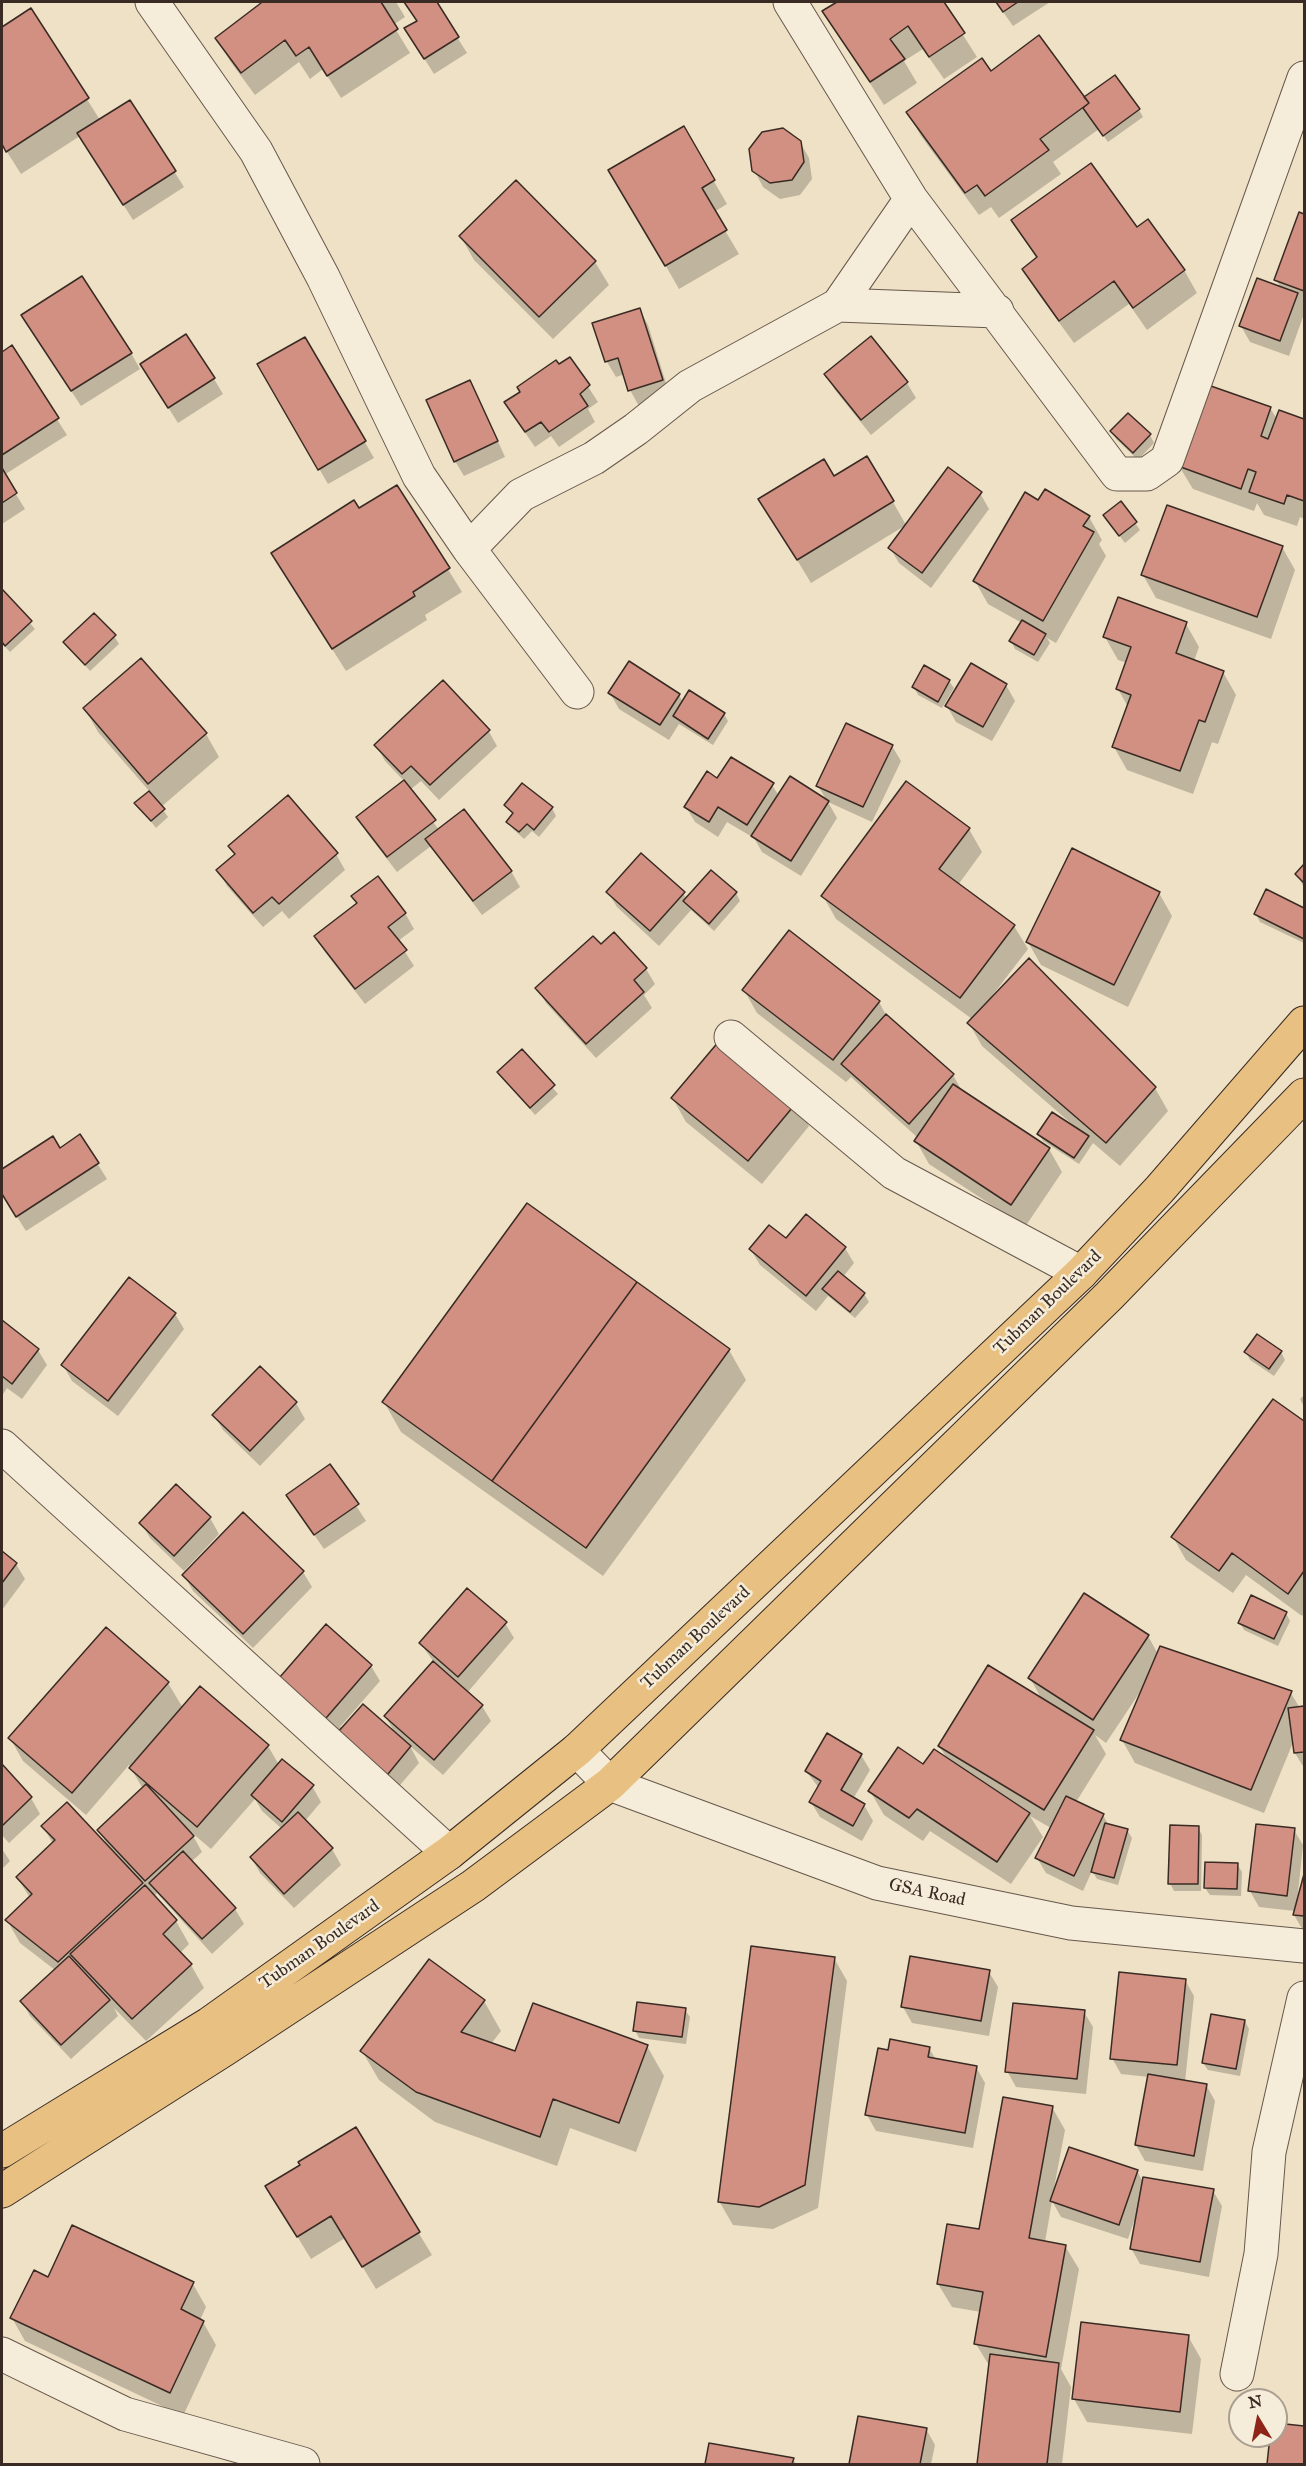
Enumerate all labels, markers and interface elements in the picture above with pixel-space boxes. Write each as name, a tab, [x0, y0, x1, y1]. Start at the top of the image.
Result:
street label: Tubman Boulevard	[990, 1246, 1106, 1360]
street label: Tubman Boulevard	[637, 1582, 755, 1694]
street label: GSA Road	[887, 1874, 967, 1912]
street label: Tubman Boulevard	[256, 1896, 384, 1994]
north arrow	[1228, 2388, 1288, 2448]
text: N	[1247, 2391, 1263, 2412]

